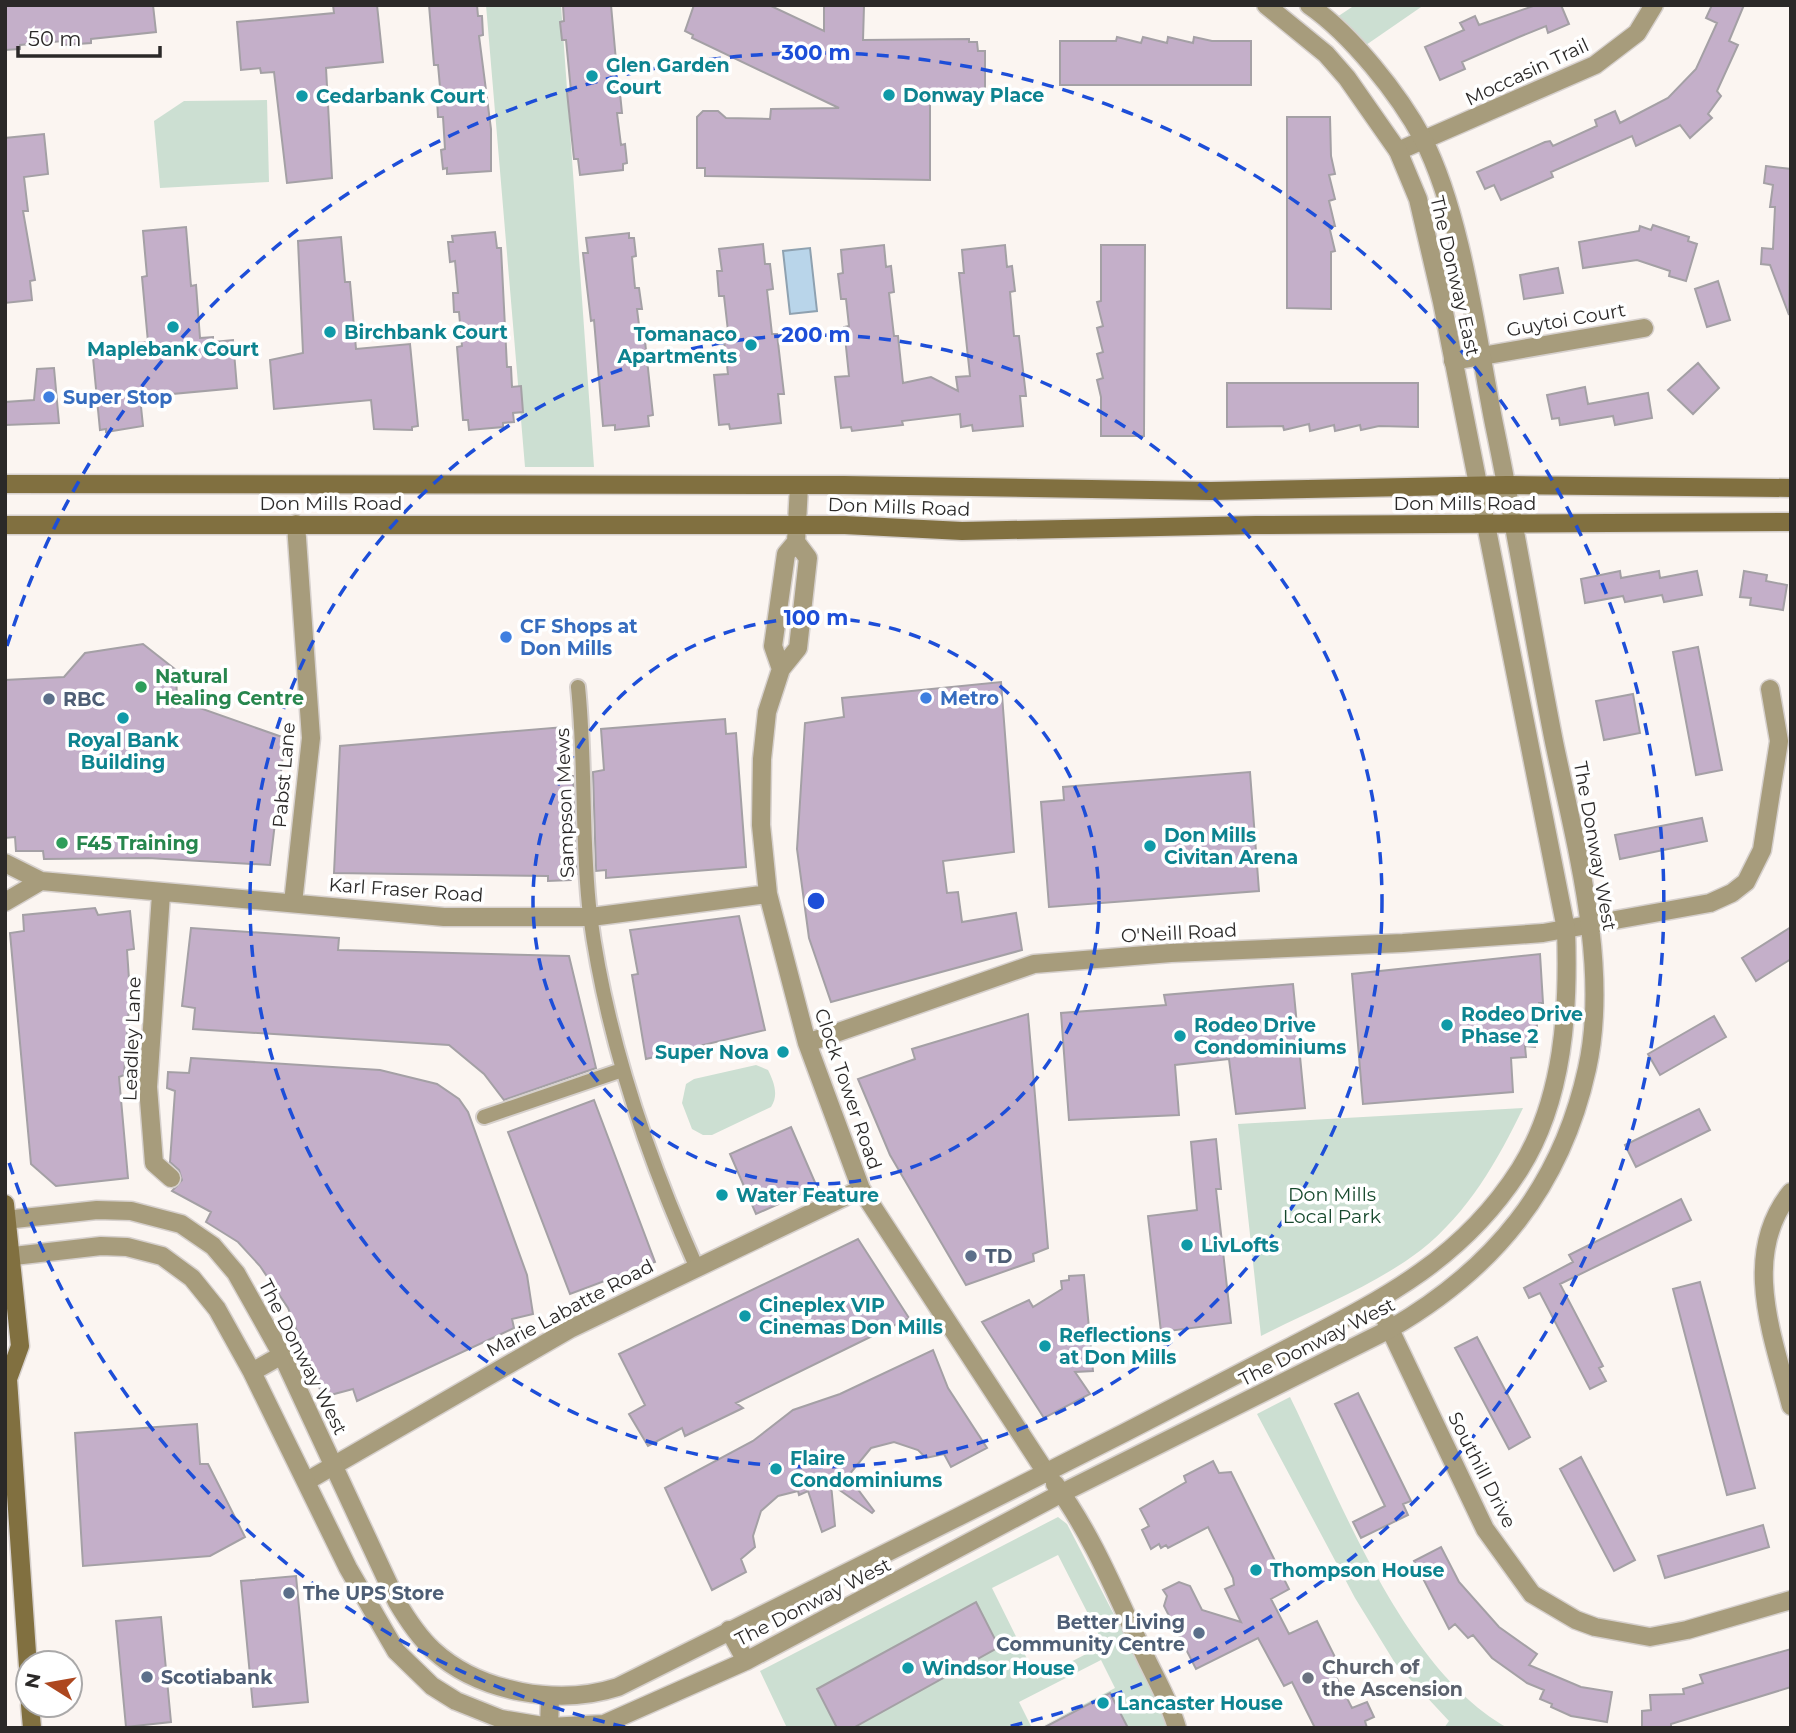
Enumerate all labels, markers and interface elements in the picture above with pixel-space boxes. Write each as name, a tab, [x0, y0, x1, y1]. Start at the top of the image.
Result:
scale bar	[18, 14, 159, 58]
text: 50 m	[28, 26, 82, 51]
street label: Moccasin Trail	[1462, 33, 1592, 111]
text: 300 m	[781, 40, 850, 65]
place label: Glen Garden Court	[606, 54, 730, 99]
marker: Glen Garden Court	[584, 68, 600, 84]
place label: Donway Place	[903, 84, 1044, 107]
place label: Cedarbank Court	[316, 85, 486, 108]
marker: Donway Place	[881, 87, 897, 103]
marker: Cedarbank Court	[294, 88, 310, 104]
street label: The Donway East	[1425, 194, 1485, 359]
street label: Guytoi Court	[1505, 298, 1628, 342]
marker: Maplebank Court	[165, 319, 181, 335]
place label: Birchbank Court	[344, 321, 508, 344]
text: 200 m	[782, 322, 850, 347]
place label: Tomanaco Apartments	[617, 323, 737, 368]
marker: Birchbank Court	[322, 324, 338, 340]
marker: Tomanaco Apartments	[743, 337, 759, 353]
place label: Maplebank Court	[87, 338, 259, 361]
place label: Super Stop	[63, 386, 172, 409]
marker: Super Stop	[41, 389, 57, 405]
street label: Don Mills Road	[260, 492, 402, 515]
street label: Don Mills Road	[1394, 492, 1536, 515]
street label: Don Mills Road	[827, 493, 971, 521]
text: 100 m	[784, 605, 848, 630]
place label: CF Shops at Don Mills	[520, 615, 638, 660]
marker: CF Shops at Don Mills	[498, 629, 514, 645]
place label: Natural Healing Centre	[155, 665, 304, 710]
marker: Natural Healing Centre	[133, 679, 149, 695]
place label: Metro	[940, 687, 999, 710]
place label: RBC	[63, 688, 106, 711]
marker: Metro	[918, 690, 934, 706]
marker: RBC	[41, 691, 57, 707]
marker: Royal Bank Building	[115, 710, 131, 726]
street label: Pabst Lane	[268, 721, 300, 829]
street label: Sampson Mews	[551, 728, 579, 878]
place label: Royal Bank Building	[67, 729, 179, 774]
street label: The Donway West	[1569, 760, 1621, 933]
place label: Don Mills Civitan Arena	[1164, 824, 1298, 869]
place label: F45 Training	[76, 832, 199, 855]
marker: F45 Training	[54, 835, 70, 851]
marker: Don Mills Civitan Arena	[1142, 838, 1158, 854]
street label: Karl Fraser Road	[328, 873, 484, 907]
centre of rings	[804, 889, 828, 913]
street label: O'Neill Road	[1120, 918, 1238, 948]
street label: Leadley Lane	[118, 976, 146, 1102]
place label: Rodeo Drive Phase 2	[1461, 1003, 1583, 1048]
street label: Clock Tower Road	[810, 1005, 886, 1173]
place label: Rodeo Drive Condominiums	[1194, 1014, 1346, 1059]
marker: Rodeo Drive Phase 2	[1439, 1017, 1455, 1033]
marker: Rodeo Drive Condominiums	[1172, 1028, 1188, 1044]
place label: Super Nova	[655, 1041, 769, 1064]
marker: Super Nova	[775, 1044, 791, 1060]
park label: Don Mills Local Park	[1283, 1183, 1382, 1228]
place label: Water Feature	[736, 1184, 879, 1207]
marker: Water Feature	[714, 1187, 730, 1203]
place label: LivLofts	[1201, 1234, 1279, 1257]
marker: LivLofts	[1179, 1237, 1195, 1253]
place label: TD	[985, 1245, 1012, 1268]
marker: TD	[963, 1248, 979, 1264]
street label: Marie Labatte Road	[483, 1254, 657, 1362]
street label: The Donway West	[254, 1275, 352, 1439]
street label: The Donway West	[1235, 1293, 1399, 1391]
place label: Cineplex VIP Cinemas Don Mills	[759, 1294, 943, 1339]
marker: Cineplex VIP Cinemas Don Mills	[737, 1308, 753, 1324]
place label: Reflections at Don Mills	[1059, 1324, 1176, 1369]
marker: Reflections at Don Mills	[1037, 1338, 1053, 1354]
street label: Southill Drive	[1443, 1408, 1521, 1532]
place label: Flaire Condominiums	[790, 1447, 942, 1492]
marker: Flaire Condominiums	[768, 1461, 784, 1477]
street label: The Donway West	[731, 1553, 895, 1651]
place label: Thompson House	[1270, 1559, 1444, 1582]
marker: Thompson House	[1248, 1562, 1264, 1578]
place label: The UPS Store	[303, 1582, 444, 1605]
marker: The UPS Store	[281, 1585, 297, 1601]
place label: Better Living Community Centre	[996, 1611, 1185, 1656]
marker: Better Living Community Centre	[1191, 1625, 1207, 1641]
north arrow	[14, 1649, 84, 1719]
place label: Church of the Ascension	[1322, 1656, 1463, 1701]
place label: Windsor House	[922, 1657, 1075, 1680]
marker: Windsor House	[900, 1660, 916, 1676]
place label: Scotiabank	[161, 1666, 273, 1689]
marker: Scotiabank	[139, 1669, 155, 1685]
marker: Church of the Ascension	[1300, 1670, 1316, 1686]
text: N	[20, 1671, 46, 1691]
place label: Lancaster House	[1117, 1692, 1283, 1715]
marker: Lancaster House	[1095, 1695, 1111, 1711]

